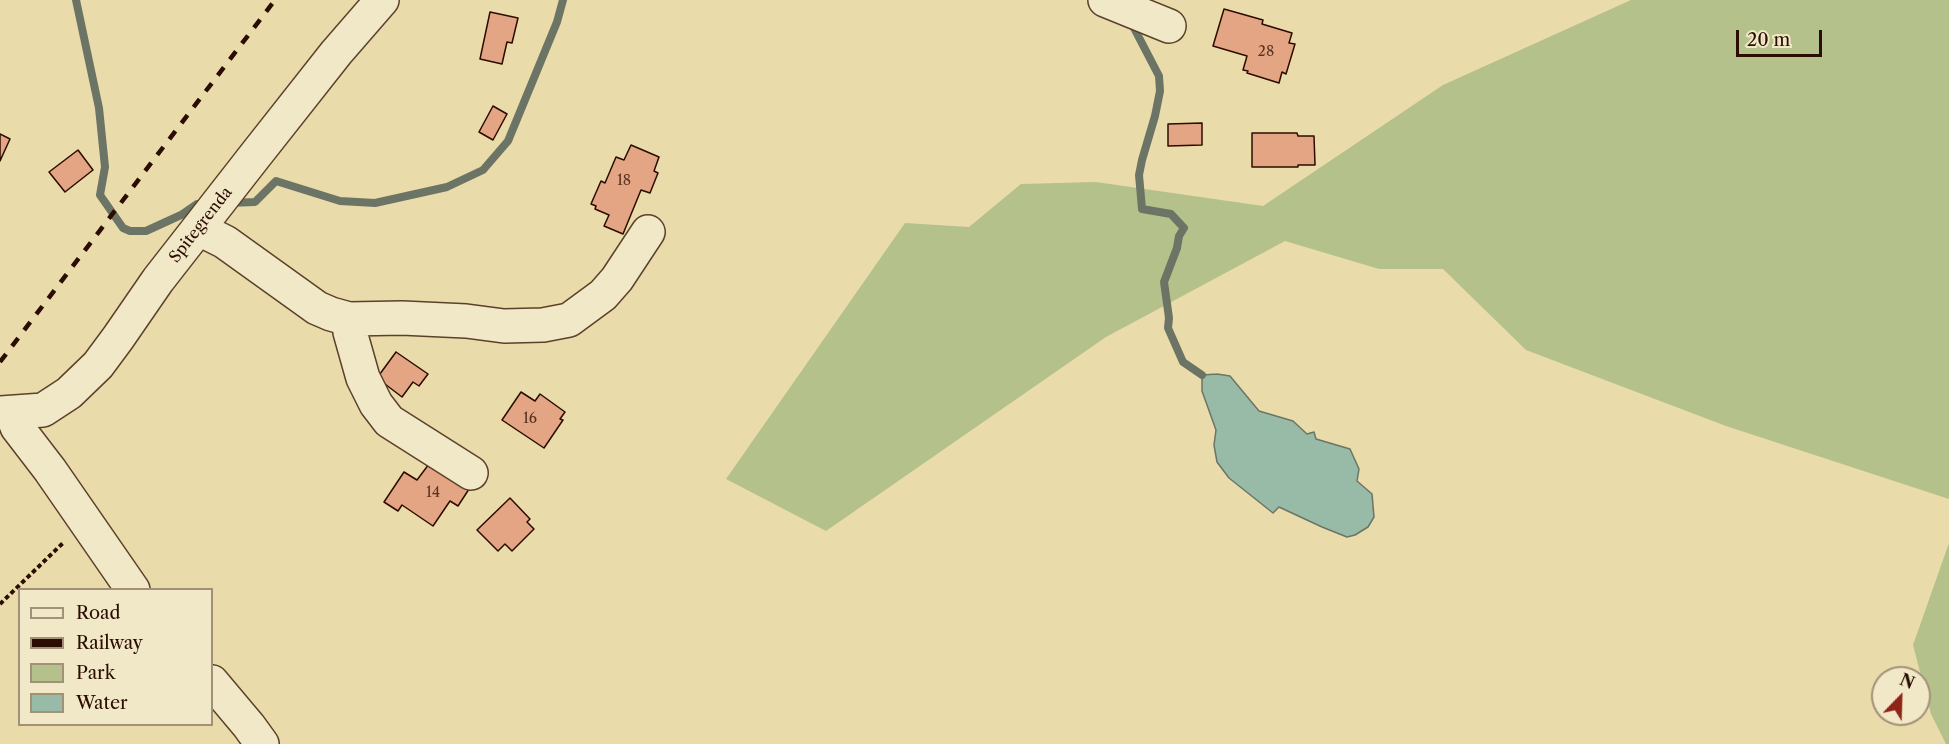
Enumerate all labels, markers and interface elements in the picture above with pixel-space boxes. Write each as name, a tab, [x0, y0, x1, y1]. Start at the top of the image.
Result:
scale bar	[1739, 18, 1824, 56]
text: 20 m	[1747, 29, 1790, 51]
house number: 28	[1258, 44, 1274, 60]
house number: 18	[617, 173, 631, 189]
street label: Spitegrenda	[165, 183, 237, 267]
house number: 16	[523, 411, 537, 427]
house number: 14	[426, 485, 440, 501]
legend	[18, 588, 213, 726]
text: Road	[76, 602, 121, 624]
text: Railway	[76, 632, 143, 654]
text: Park	[76, 662, 115, 684]
north arrow	[1871, 666, 1931, 726]
text: N	[1897, 669, 1918, 693]
text: Water	[76, 692, 128, 714]

